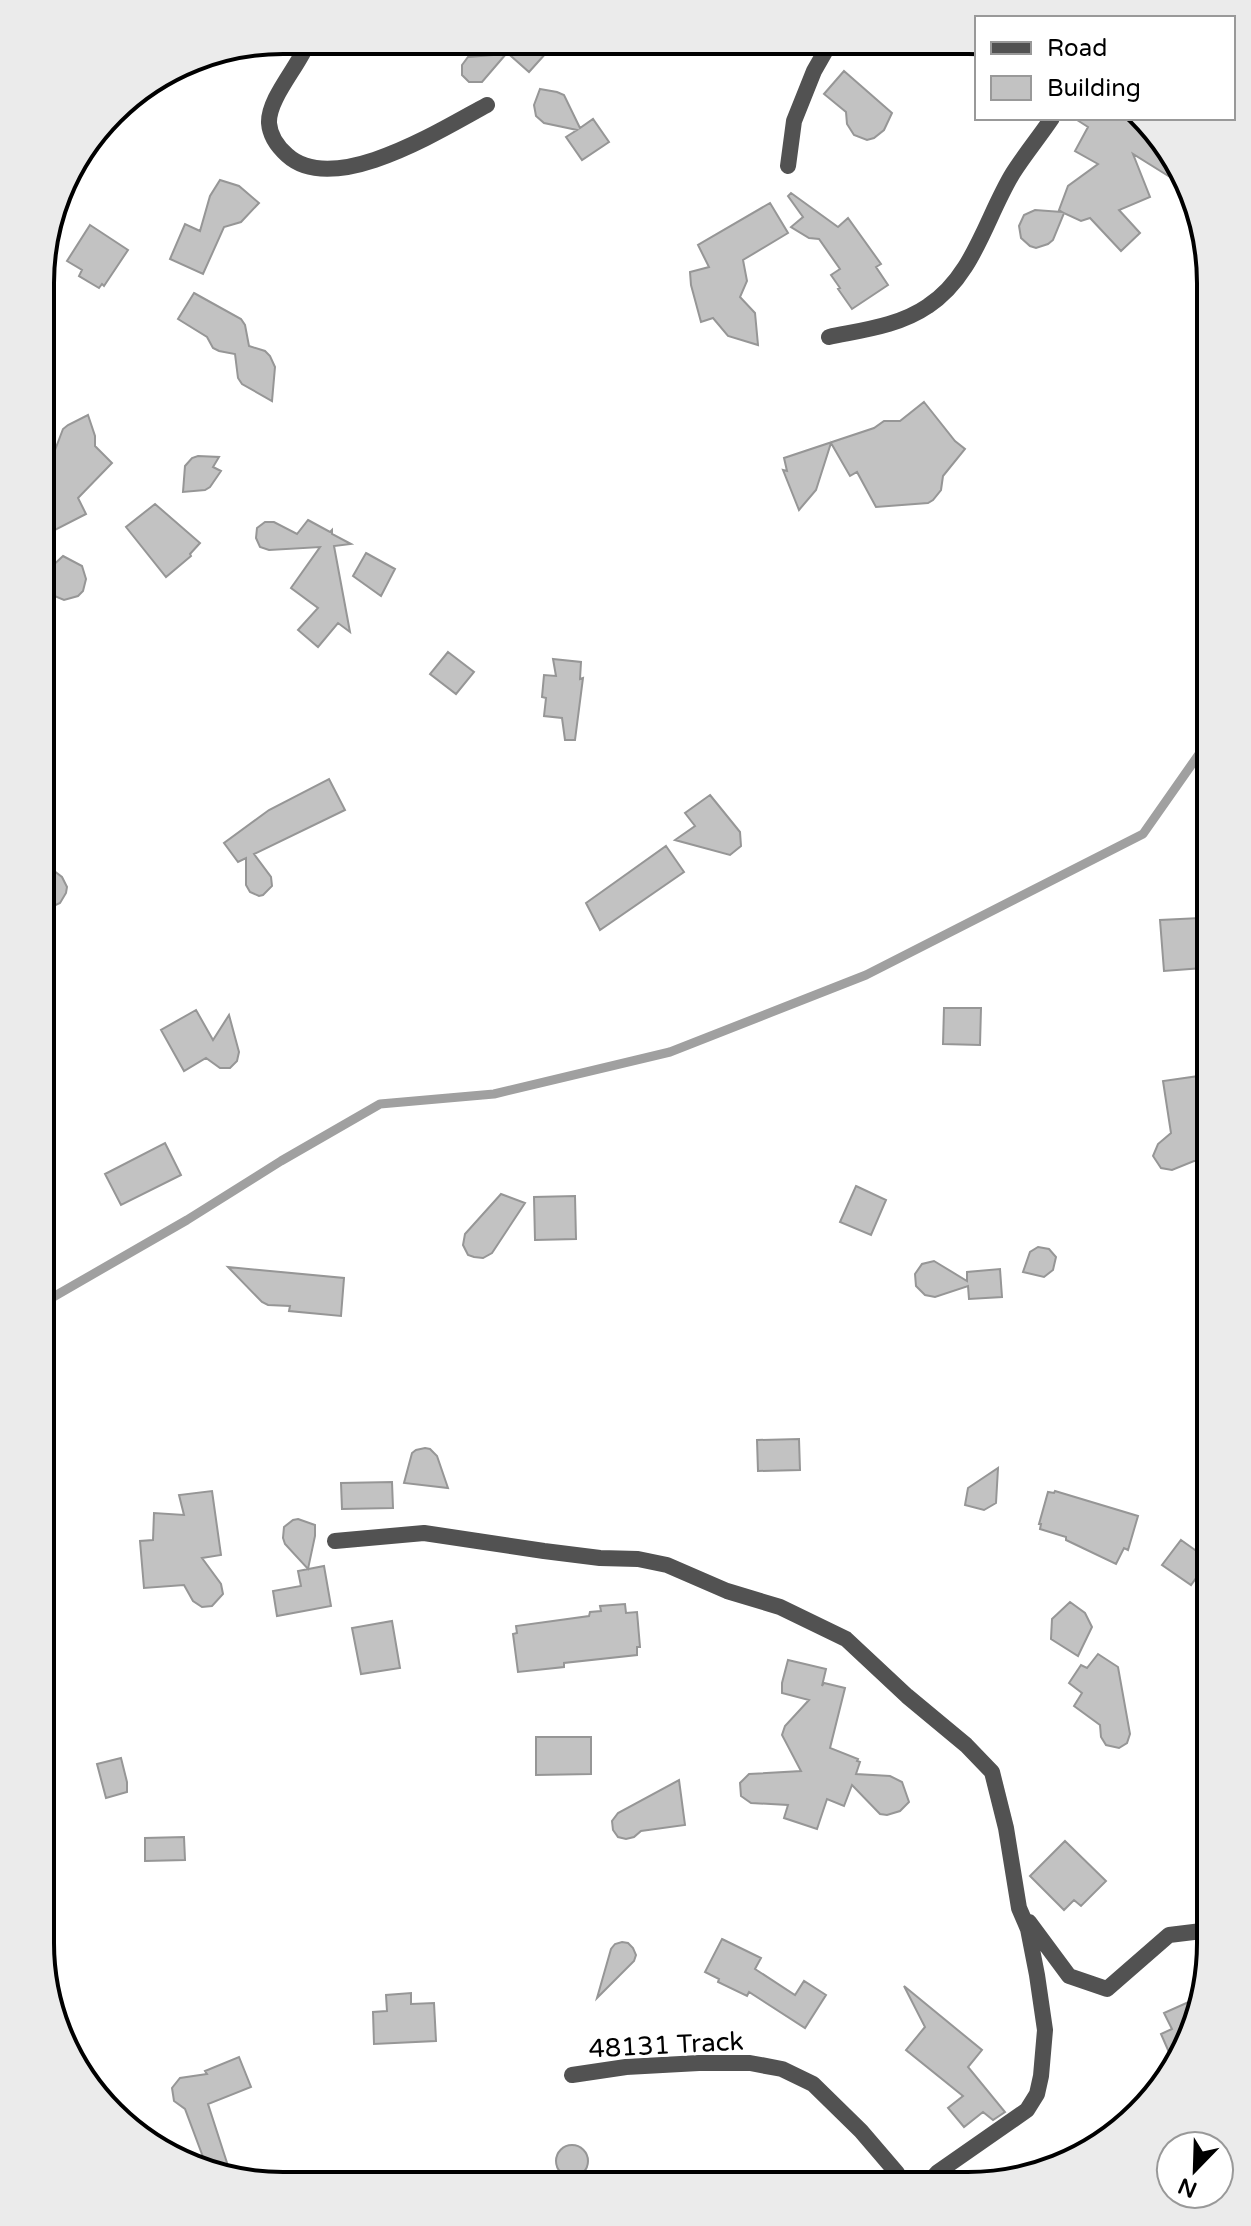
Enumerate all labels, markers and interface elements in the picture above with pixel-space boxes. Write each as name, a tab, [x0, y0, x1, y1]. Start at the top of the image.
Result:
legend	[975, 16, 1235, 120]
text: Road	[1047, 34, 1107, 63]
text: Building	[1047, 74, 1141, 103]
street label: 48131 Track	[588, 2025, 744, 2065]
north arrow	[1155, 2130, 1235, 2210]
text: N	[1174, 2172, 1201, 2203]

